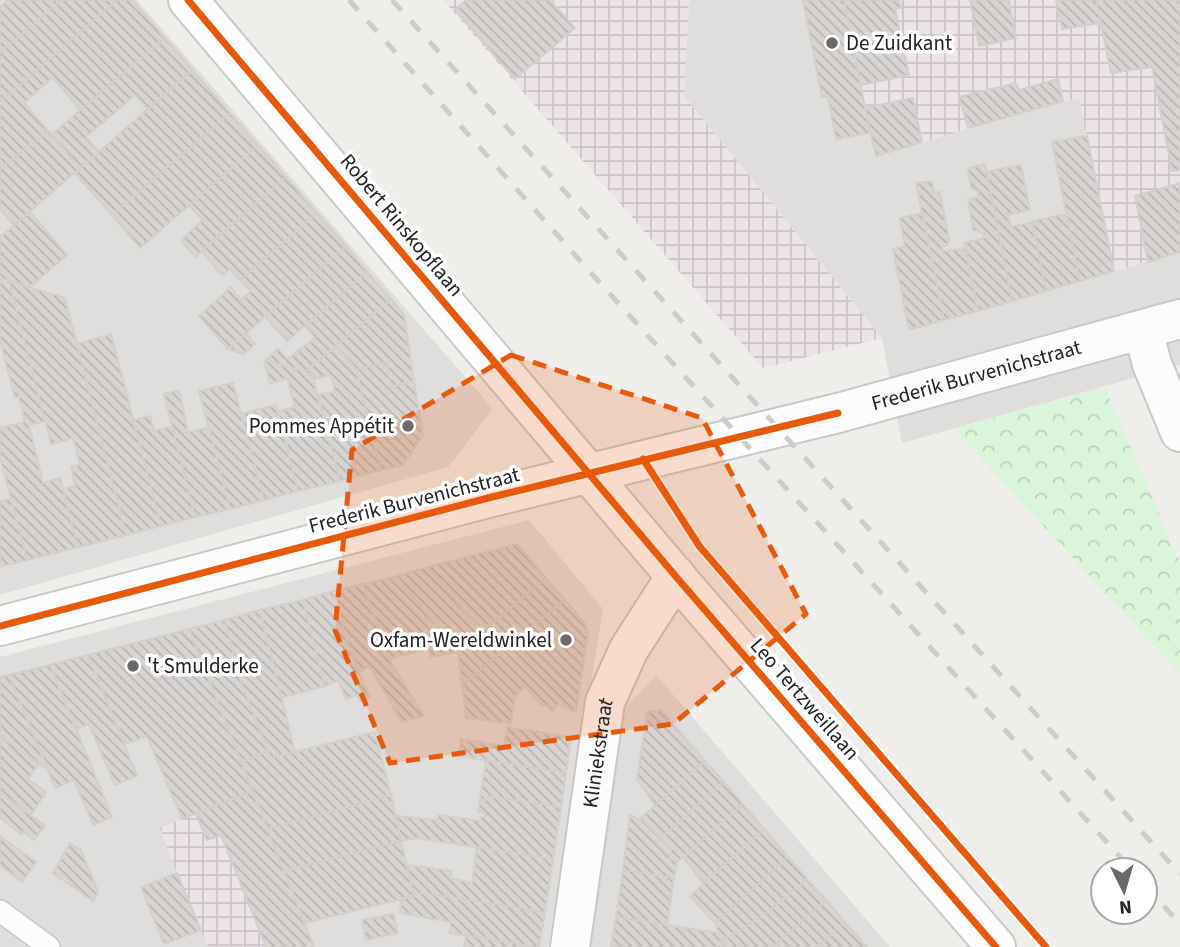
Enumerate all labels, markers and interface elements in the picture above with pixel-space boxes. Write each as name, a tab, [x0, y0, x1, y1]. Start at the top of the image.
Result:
place label: De Zuidkant	[846, 28, 952, 58]
marker: De Zuidkant	[824, 35, 840, 51]
street label: Robert Rinskopflaan	[333, 147, 471, 303]
street label: Frederik Burvenichstraat	[868, 332, 1084, 418]
place label: Pommes Appétit	[249, 411, 394, 441]
marker: Pommes Appétit	[400, 418, 416, 434]
street label: Frederik Burvenichstraat	[305, 459, 523, 541]
place label: Oxfam-Wereldwinkel	[370, 625, 552, 655]
street label: Leo Tertzweillaan	[743, 631, 867, 767]
marker: Oxfam-Wereldwinkel	[558, 632, 574, 648]
place label: 't Smulderke	[147, 651, 259, 681]
marker: 't Smulderke	[125, 658, 141, 674]
street label: Kliniekstraat	[575, 692, 620, 810]
north arrow	[1089, 856, 1159, 926]
text: N	[1118, 892, 1133, 920]

